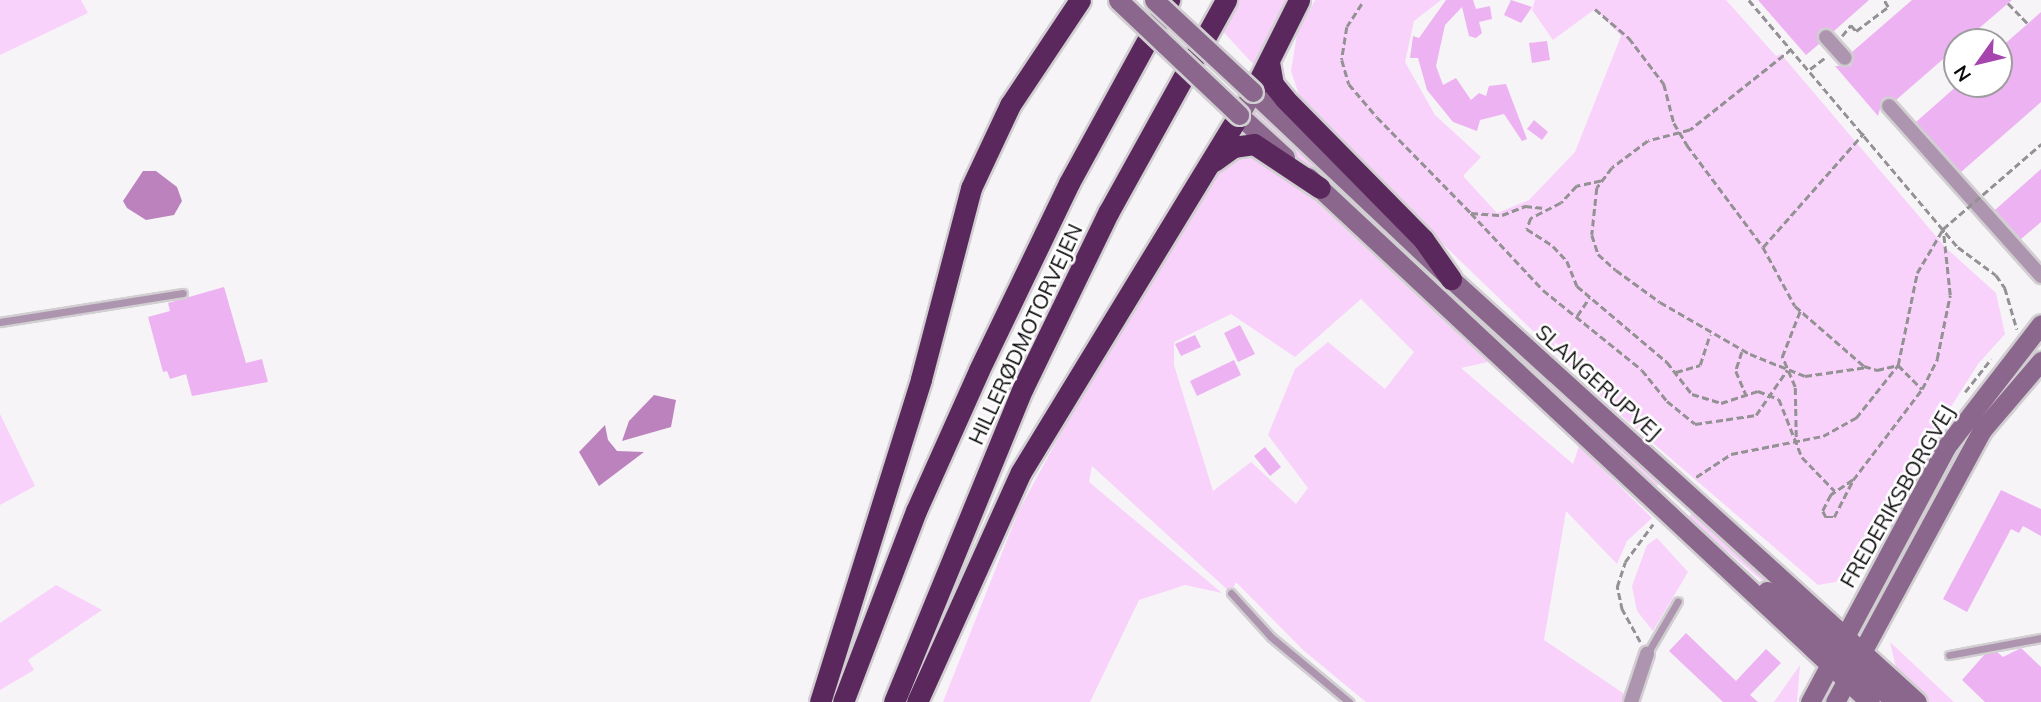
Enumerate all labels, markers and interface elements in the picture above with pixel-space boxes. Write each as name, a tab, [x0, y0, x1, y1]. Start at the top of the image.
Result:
north arrow	[1943, 28, 2013, 98]
text: N	[1948, 61, 1976, 86]
street label: HILLERØDMOTORVEJEN	[963, 220, 1087, 448]
street label: SLANGERUPVEJ	[1531, 319, 1667, 445]
street label: FREDERIKSBORGVEJ	[1834, 400, 1960, 592]

